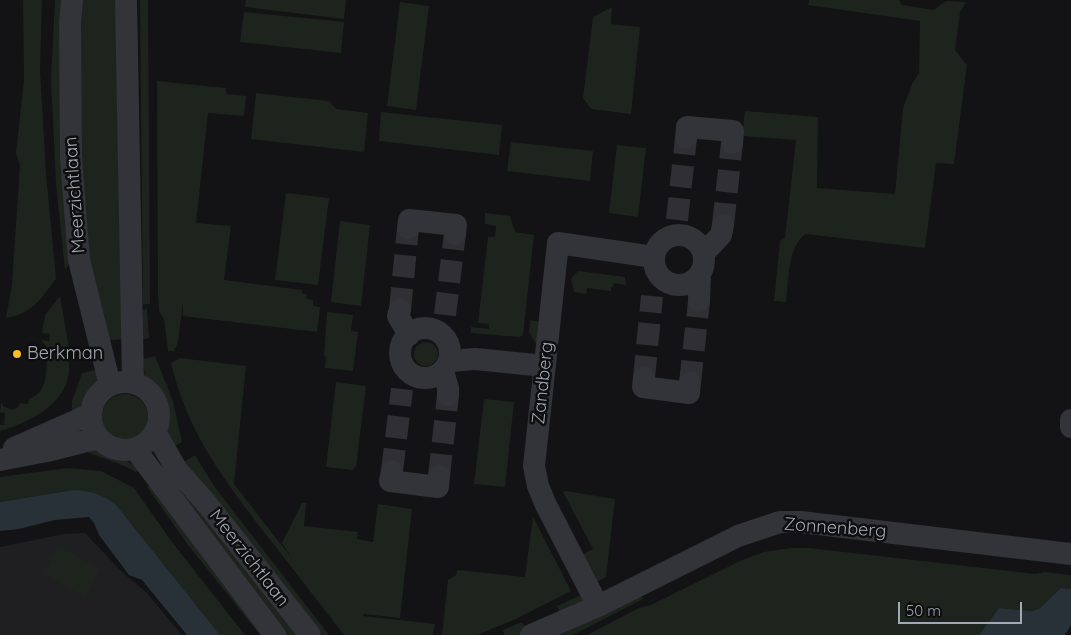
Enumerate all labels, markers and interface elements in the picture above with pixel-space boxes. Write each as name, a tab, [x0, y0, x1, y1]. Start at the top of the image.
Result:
street label: Meerzichtlaan	[60, 136, 90, 254]
street label: Zandberg	[528, 341, 558, 425]
place label: Berkman	[27, 343, 103, 365]
marker: Berkman	[11, 348, 23, 360]
street label: Meerzichtlaan	[205, 505, 293, 611]
street label: Zonnenberg	[783, 514, 887, 542]
scale bar	[901, 592, 1025, 624]
text: 50 m	[906, 601, 941, 620]

